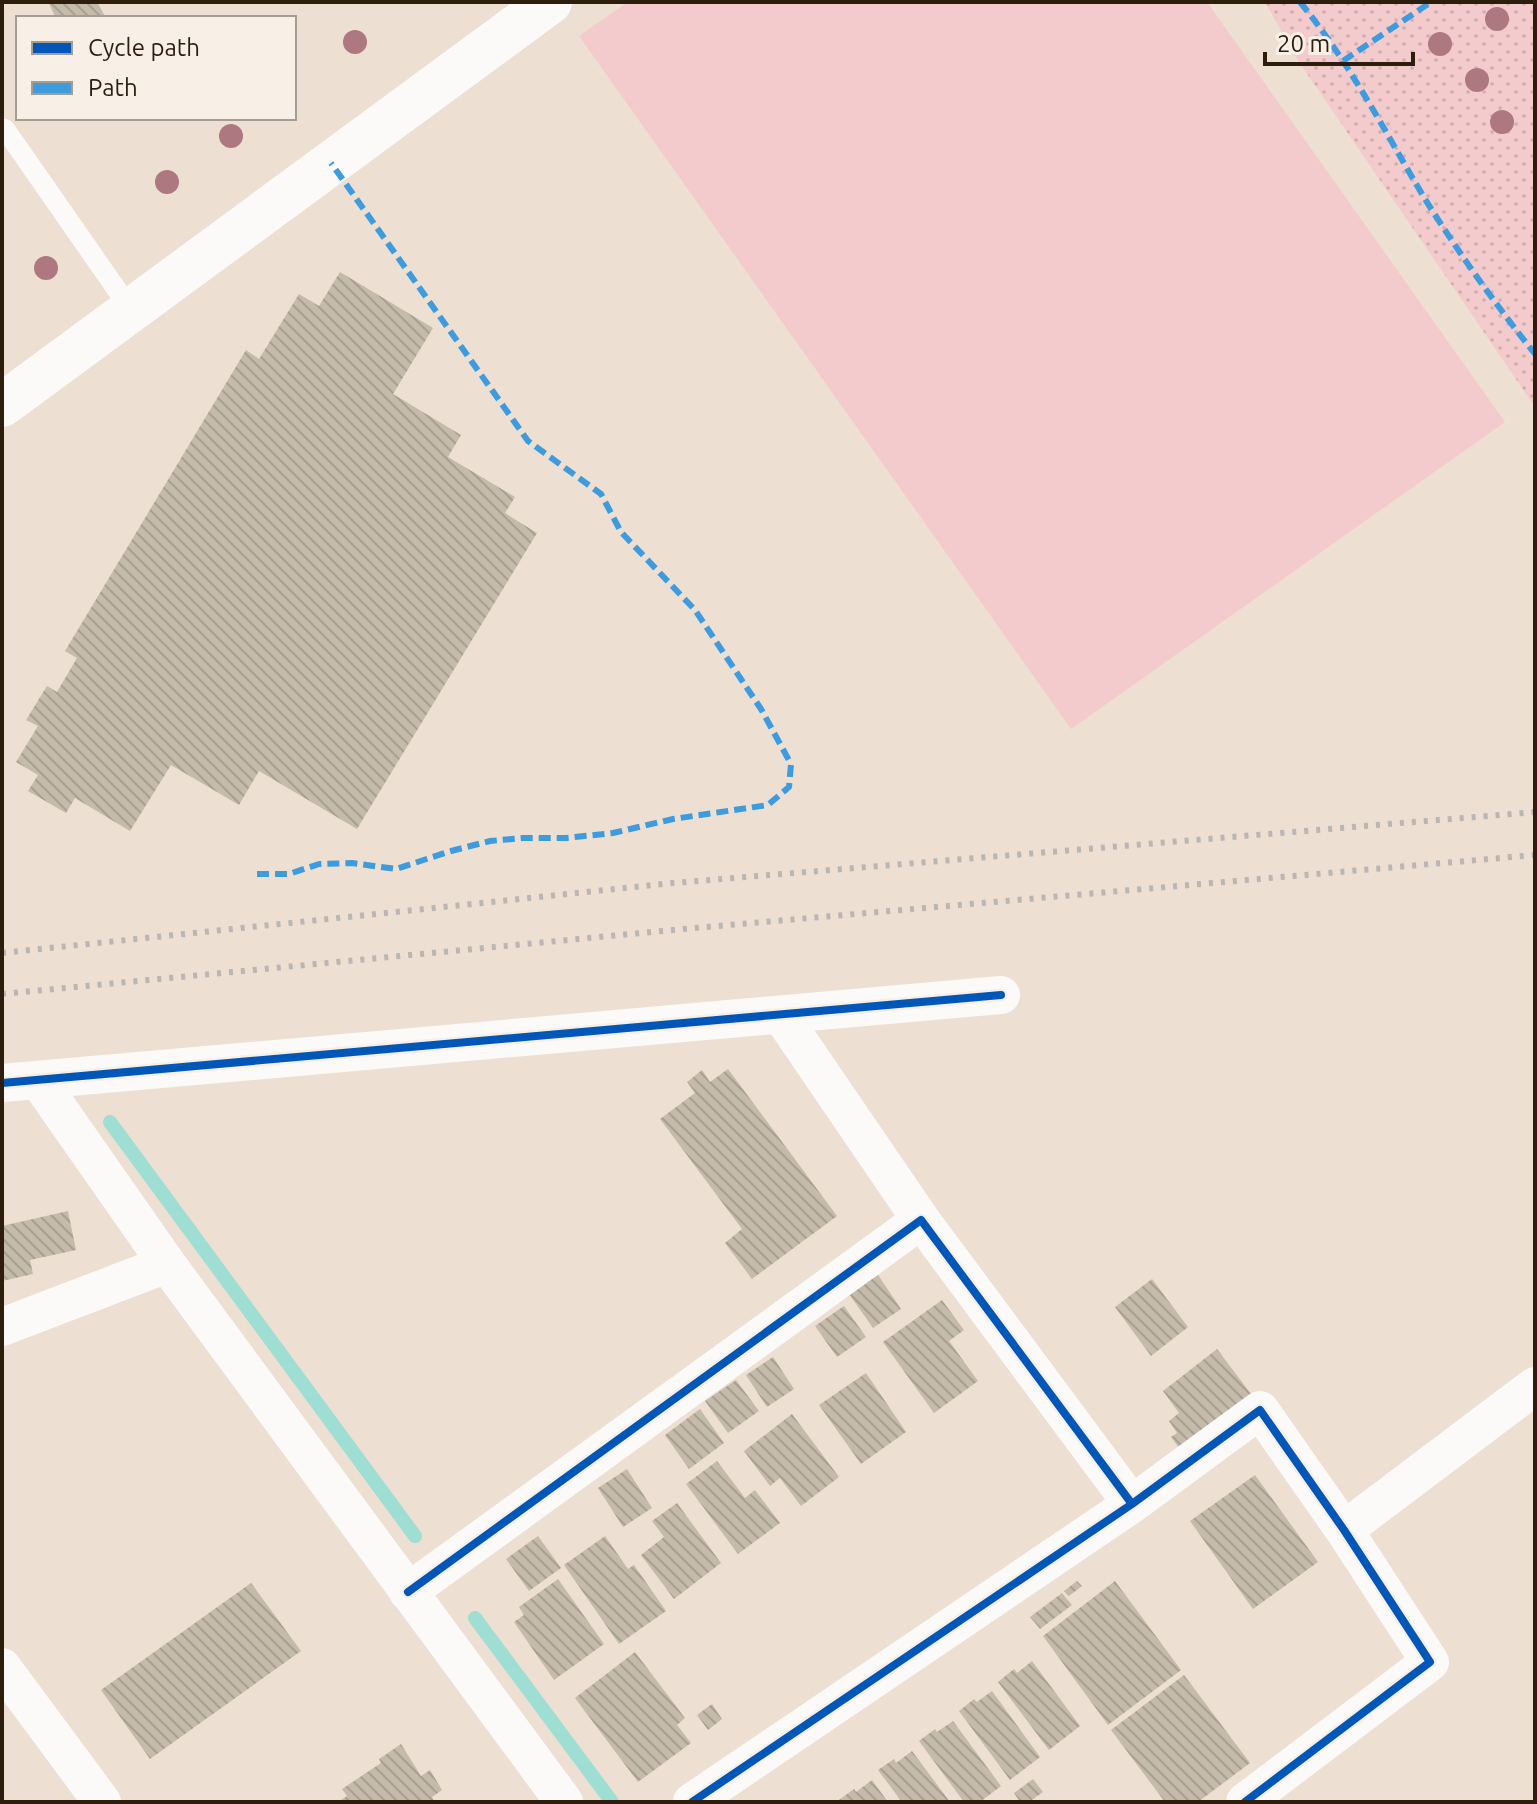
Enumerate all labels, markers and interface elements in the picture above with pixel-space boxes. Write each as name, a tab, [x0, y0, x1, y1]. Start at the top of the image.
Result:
legend	[16, 16, 296, 120]
scale bar	[1265, 16, 1413, 66]
text: 20 m	[1277, 30, 1330, 57]
text: Cycle path	[88, 34, 200, 61]
text: Path	[88, 74, 138, 101]

